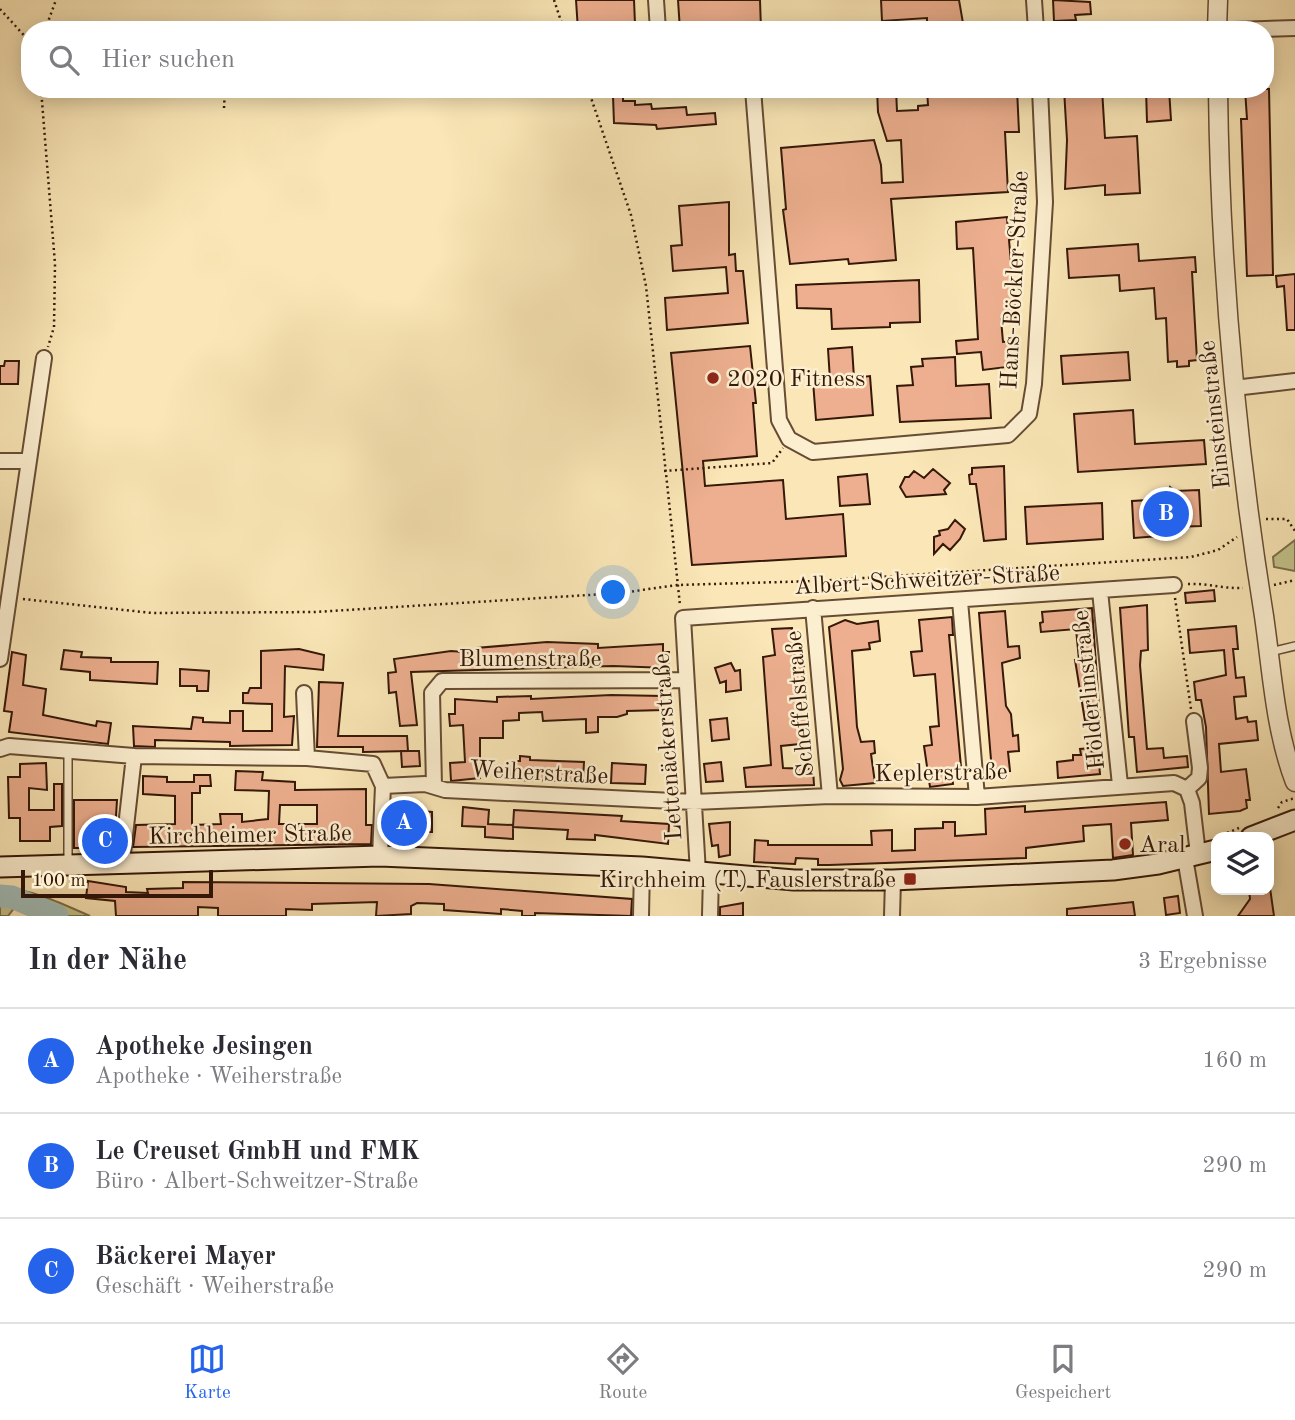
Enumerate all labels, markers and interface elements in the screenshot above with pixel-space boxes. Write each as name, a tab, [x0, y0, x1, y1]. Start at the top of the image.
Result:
search box	[21, 21, 1274, 98]
icon: search	[45, 41, 83, 79]
text: Hier suchen	[101, 47, 235, 73]
street label: Hans-Böckler-Straße	[998, 170, 1034, 390]
street label: Einsteinstraße	[1196, 339, 1236, 490]
place label: 2020 Fitness	[727, 368, 865, 392]
marker: 2020 Fitness	[705, 370, 721, 386]
pin: B	[1143, 488, 1189, 540]
street label: Albert-Schweitzer-Straße	[794, 562, 1061, 600]
your location	[596, 575, 630, 609]
street label: Hölderlinstraße	[1070, 609, 1110, 771]
street label: Scheffelstraße	[783, 630, 819, 778]
street label: Blumenstraße	[458, 648, 602, 672]
street label: Lettenäckerstraße	[650, 652, 688, 841]
street label: Weiherstraße	[469, 758, 609, 790]
street label: Keplerstraße	[874, 761, 1008, 787]
pin: A	[381, 797, 427, 849]
pin: C	[82, 815, 128, 867]
street label: Kirchheimer Straße	[148, 822, 352, 850]
map controls	[1211, 832, 1274, 895]
button: layers	[1211, 832, 1274, 895]
place label: Aral	[1139, 834, 1186, 858]
marker: Aral	[1117, 836, 1133, 852]
scale bar	[21, 867, 214, 899]
place label: Kirchheim (T) Fauslerstraße	[599, 869, 896, 893]
marker: Kirchheim (T) Fauslerstraße	[902, 871, 918, 887]
text: 100 m	[32, 872, 85, 891]
text: In der Nähe	[28, 946, 187, 976]
text: 3 Ergebnisse	[1138, 950, 1267, 973]
text: Apotheke Jesingen	[95, 1034, 313, 1060]
text: A	[42, 1049, 60, 1072]
text: 160 m	[1202, 1049, 1267, 1072]
text: Apotheke · Weiherstraße	[95, 1065, 342, 1088]
text: Le Creuset GmbH und FMK	[95, 1139, 420, 1165]
text: B	[43, 1154, 59, 1177]
text: 290 m	[1202, 1154, 1267, 1177]
text: Büro · Albert-Schweitzer-Straße	[95, 1170, 418, 1193]
text: Bäckerei Mayer	[95, 1244, 276, 1270]
text: C	[43, 1259, 59, 1282]
text: 290 m	[1202, 1259, 1267, 1282]
text: Geschäft · Weiherstraße	[95, 1275, 334, 1298]
tab: Karte	[184, 1340, 231, 1405]
tab: Route	[599, 1340, 647, 1405]
tab: Gespeichert	[1015, 1340, 1111, 1405]

